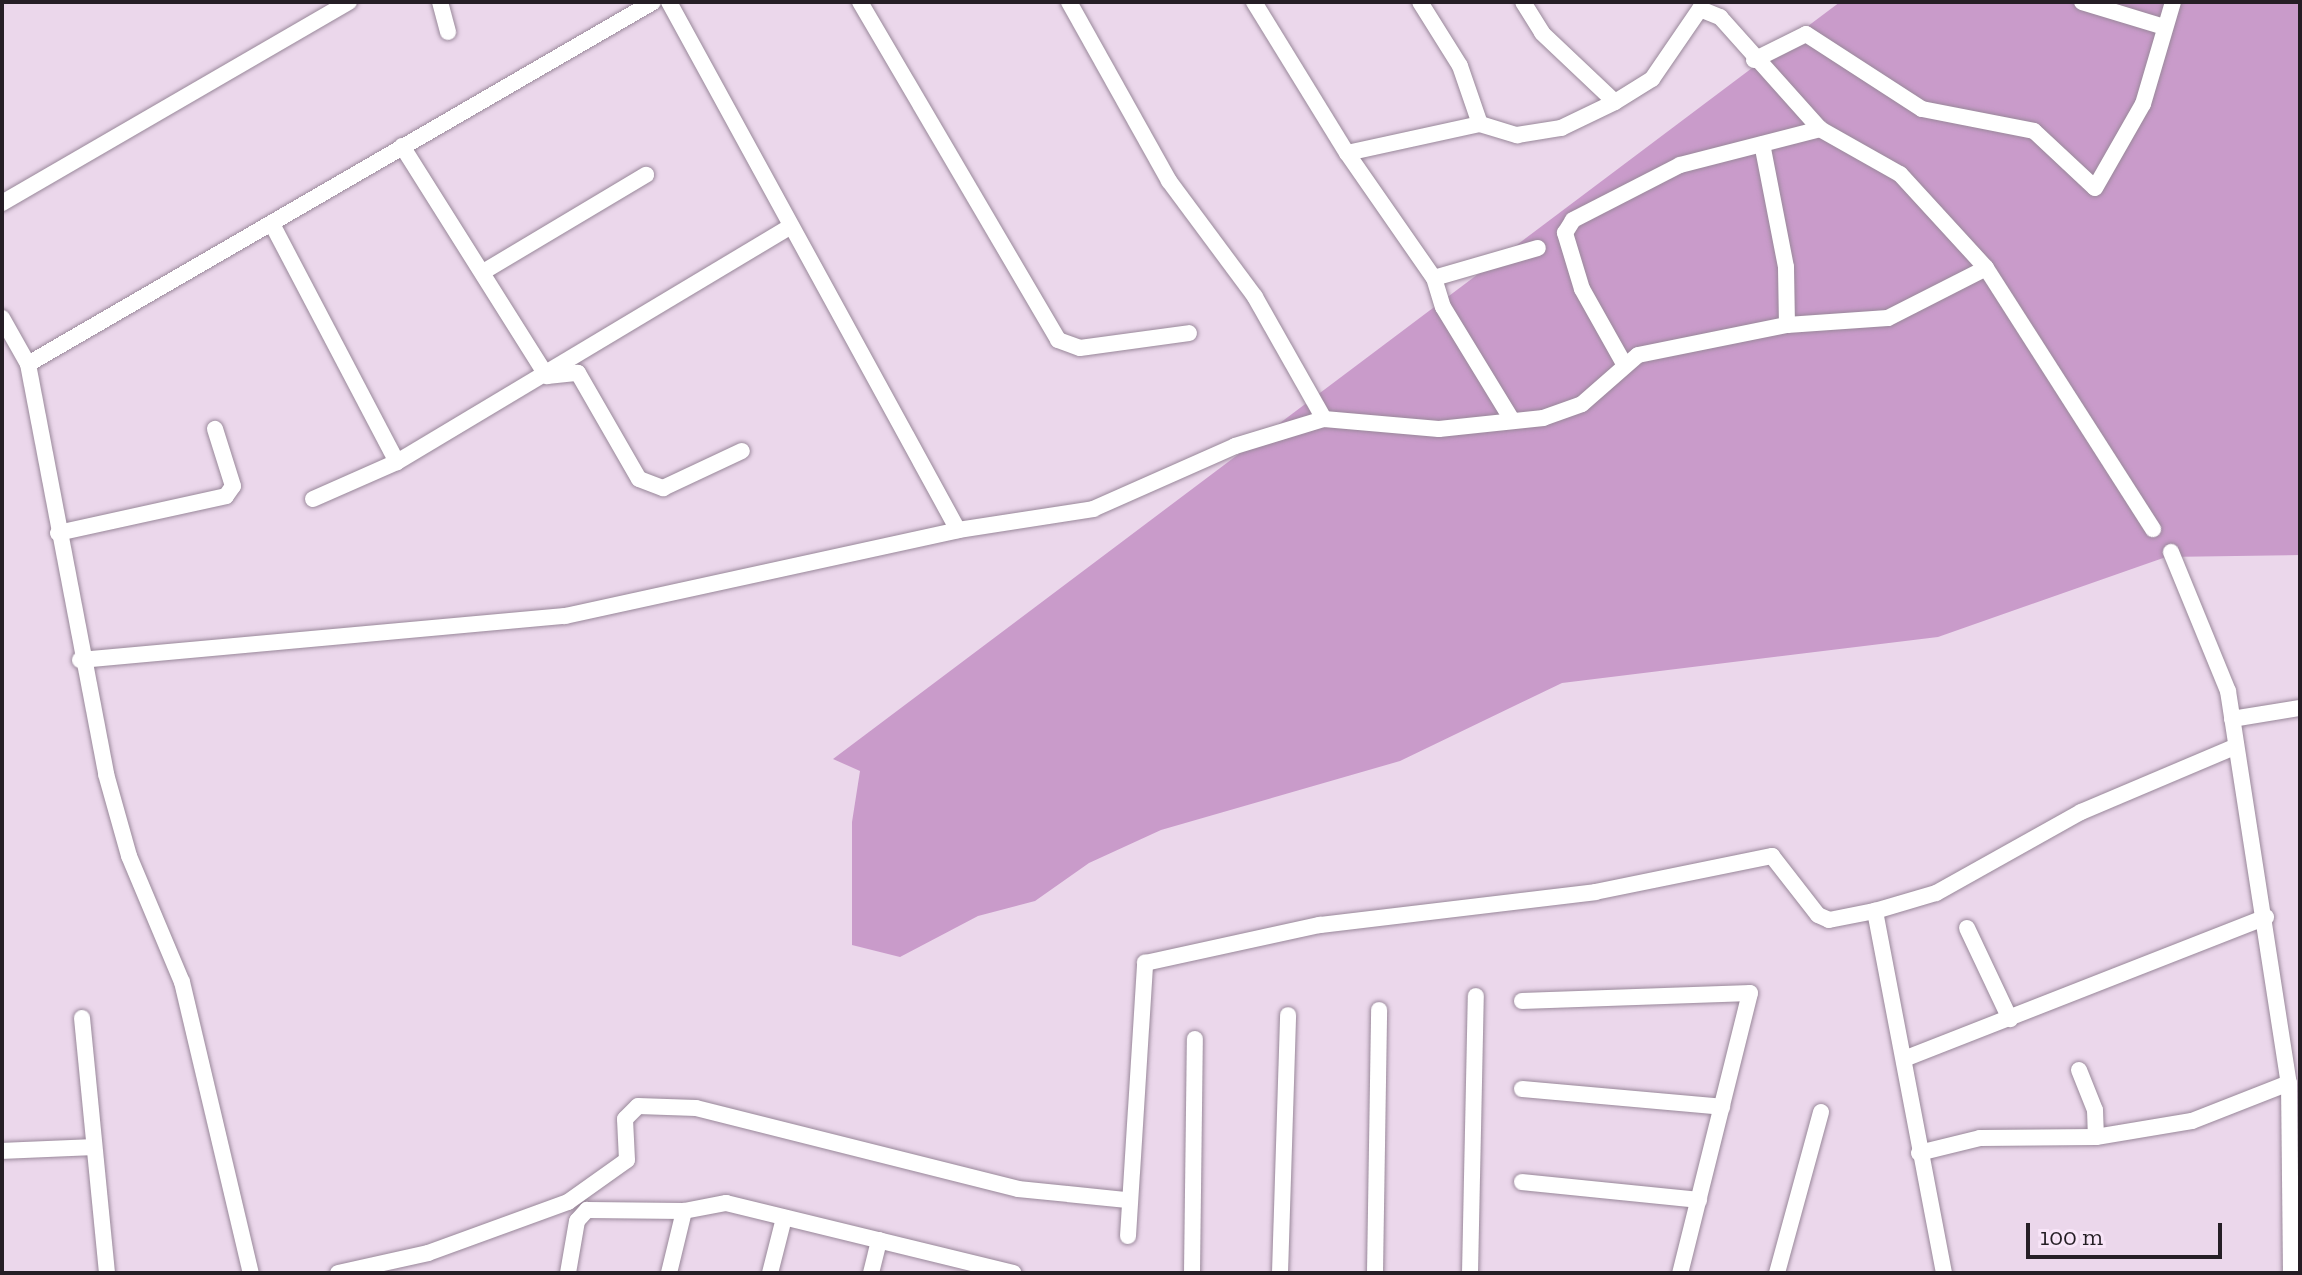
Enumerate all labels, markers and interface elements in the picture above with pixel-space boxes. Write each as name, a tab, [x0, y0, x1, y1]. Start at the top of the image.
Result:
scale bar	[2030, 1207, 2226, 1257]
text: 100 m	[2040, 1222, 2103, 1251]

